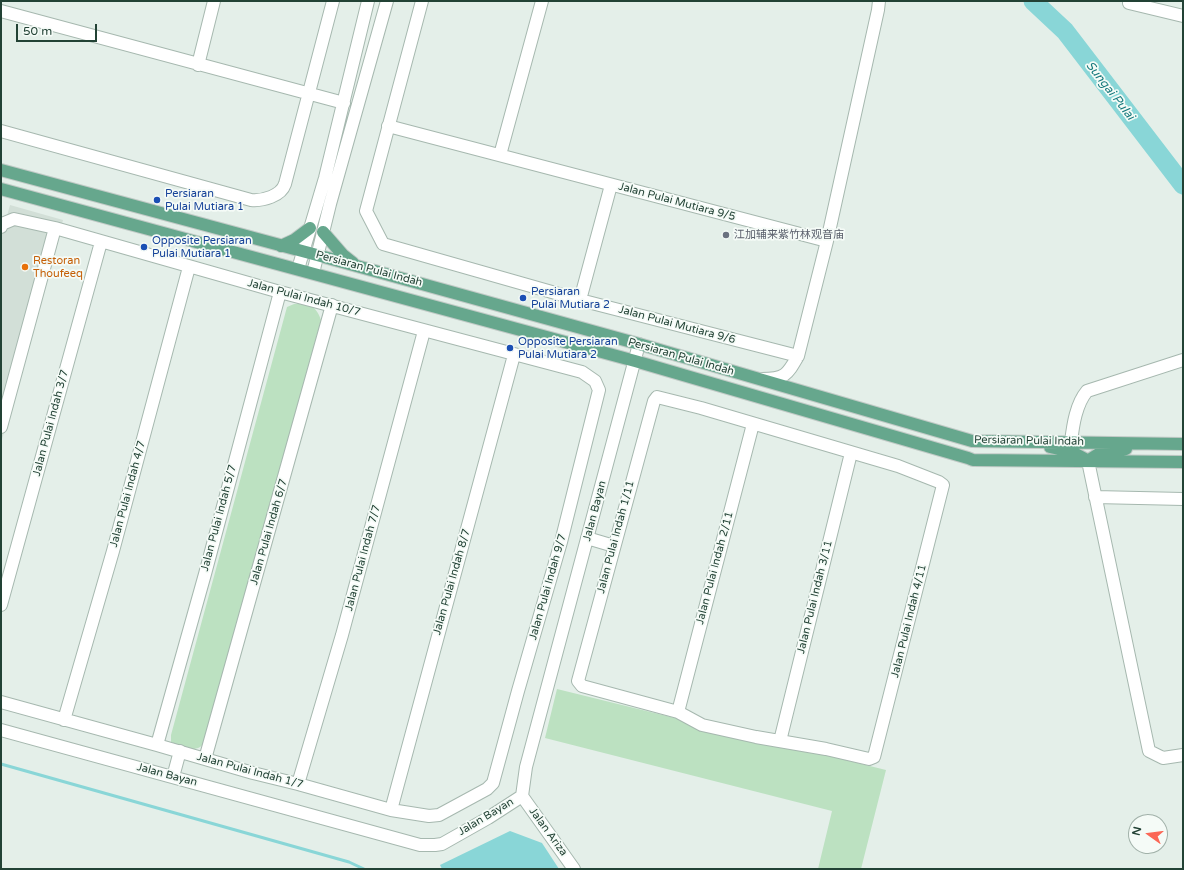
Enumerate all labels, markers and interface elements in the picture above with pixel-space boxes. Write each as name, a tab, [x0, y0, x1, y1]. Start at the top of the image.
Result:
scale bar	[18, 16, 99, 42]
text: 50 m	[23, 24, 52, 38]
water label: Sungai Pulai	[1083, 59, 1137, 123]
street label: Jalan Pulai Mutiara 9/5	[617, 180, 737, 224]
place label: Persiaran Pulai Mutiara 1	[165, 187, 244, 213]
marker: Persiaran Pulai Mutiara 1	[152, 195, 162, 205]
place label: 江加辅来紫竹林观音庙	[734, 228, 844, 242]
marker: 江加辅来紫竹林观音庙	[721, 230, 731, 240]
place label: Opposite Persiaran Pulai Mutiara 1	[152, 234, 252, 260]
marker: Opposite Persiaran Pulai Mutiara 1	[139, 242, 149, 252]
street label: Persiaran Pulai Indah	[314, 248, 424, 290]
place label: Restoran Thoufeeq	[33, 254, 83, 280]
marker: Restoran Thoufeeq	[20, 262, 30, 272]
street label: Jalan Pulai Indah 10/7	[246, 277, 362, 319]
place label: Persiaran Pulai Mutiara 2	[531, 285, 610, 311]
marker: Persiaran Pulai Mutiara 2	[518, 293, 528, 303]
street label: Jalan Pulai Mutiara 9/6	[617, 303, 737, 347]
place label: Opposite Persiaran Pulai Mutiara 2	[518, 335, 618, 361]
street label: Persiaran Pulai Indah	[626, 336, 736, 378]
marker: Opposite Persiaran Pulai Mutiara 2	[505, 343, 515, 353]
street label: Jalan Pulai Indah 3/7	[30, 368, 72, 478]
street label: Persiaran Pulai Indah	[974, 433, 1084, 449]
street label: Jalan Pulai Indah 4/7	[107, 439, 149, 549]
street label: Jalan Pulai Indah 5/7	[198, 463, 240, 573]
street label: Jalan Pulai Indah 6/7	[248, 478, 290, 586]
street label: Jalan Bayan	[581, 479, 609, 543]
street label: Jalan Pulai Indah 1/11	[595, 479, 637, 595]
street label: Jalan Pulai Indah 7/7	[342, 504, 384, 612]
street label: Jalan Pulai Indah 2/11	[694, 510, 736, 626]
street label: Jalan Pulai Indah 8/7	[431, 528, 473, 636]
street label: Jalan Pulai Indah 9/7	[527, 533, 569, 641]
street label: Jalan Pulai Indah 3/11	[795, 539, 835, 655]
street label: Jalan Pulai Indah 4/11	[889, 563, 929, 679]
street label: Jalan Pulai Indah 1/7	[195, 750, 305, 792]
street label: Jalan Bayan	[135, 761, 199, 789]
street label: Jalan Bayan	[456, 795, 516, 839]
street label: Jalan Ariza	[526, 805, 570, 859]
north arrow	[1128, 814, 1168, 854]
text: N	[1129, 825, 1144, 837]

